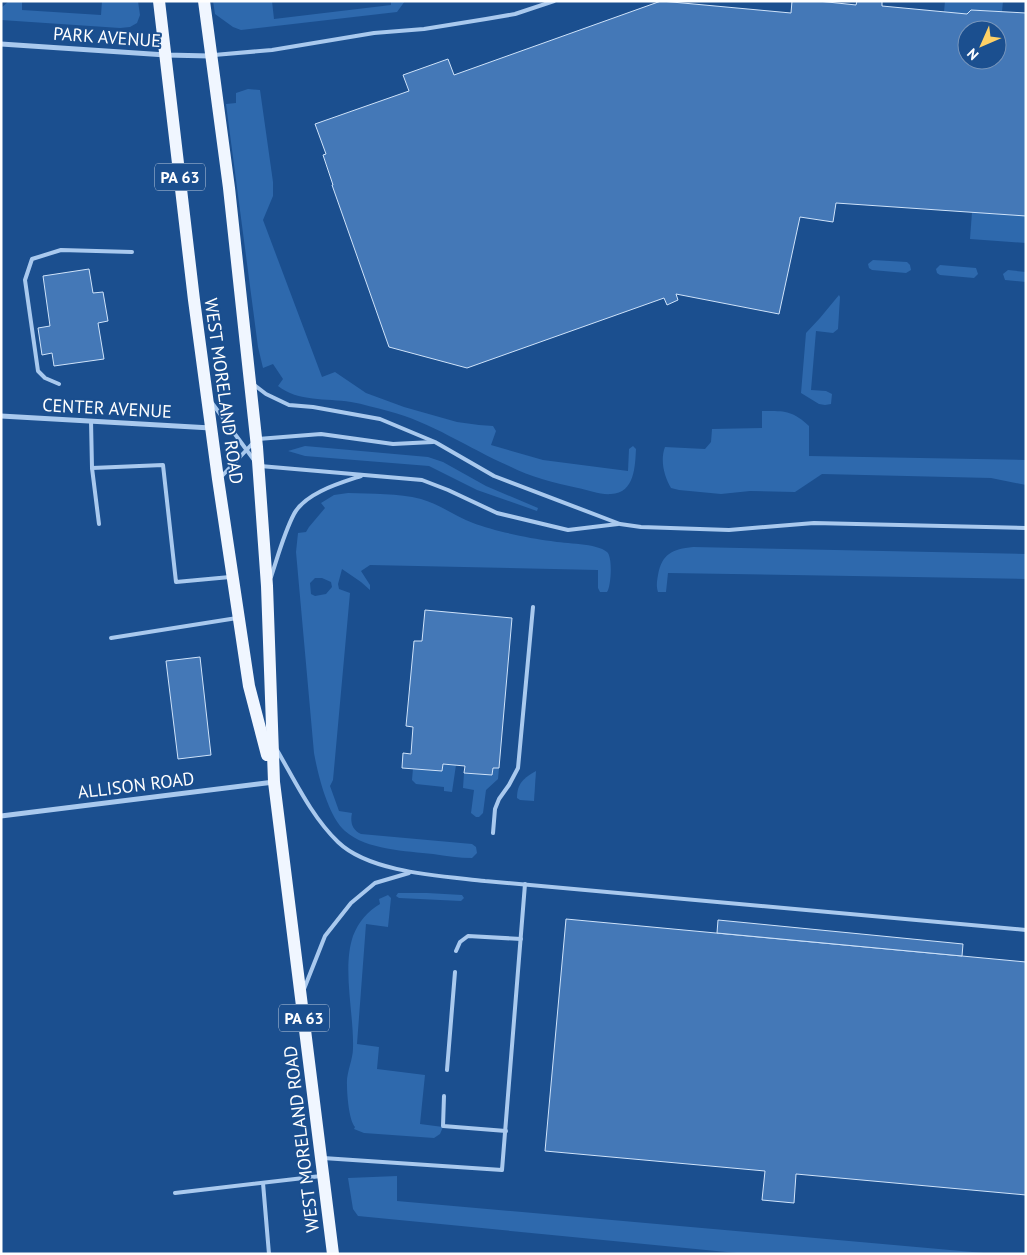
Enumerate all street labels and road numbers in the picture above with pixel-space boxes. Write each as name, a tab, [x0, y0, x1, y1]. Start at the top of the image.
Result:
street label: PARK AVENUE	[52, 22, 162, 52]
road number: PA 63	[155, 163, 205, 190]
street label: WEST MORELAND ROAD	[200, 296, 248, 486]
street label: CENTER AVENUE	[42, 393, 172, 423]
street label: ALLISON ROAD	[76, 766, 196, 804]
road number: PA 63	[279, 1004, 329, 1032]
street label: WEST MORELAND ROAD	[278, 1044, 324, 1234]

